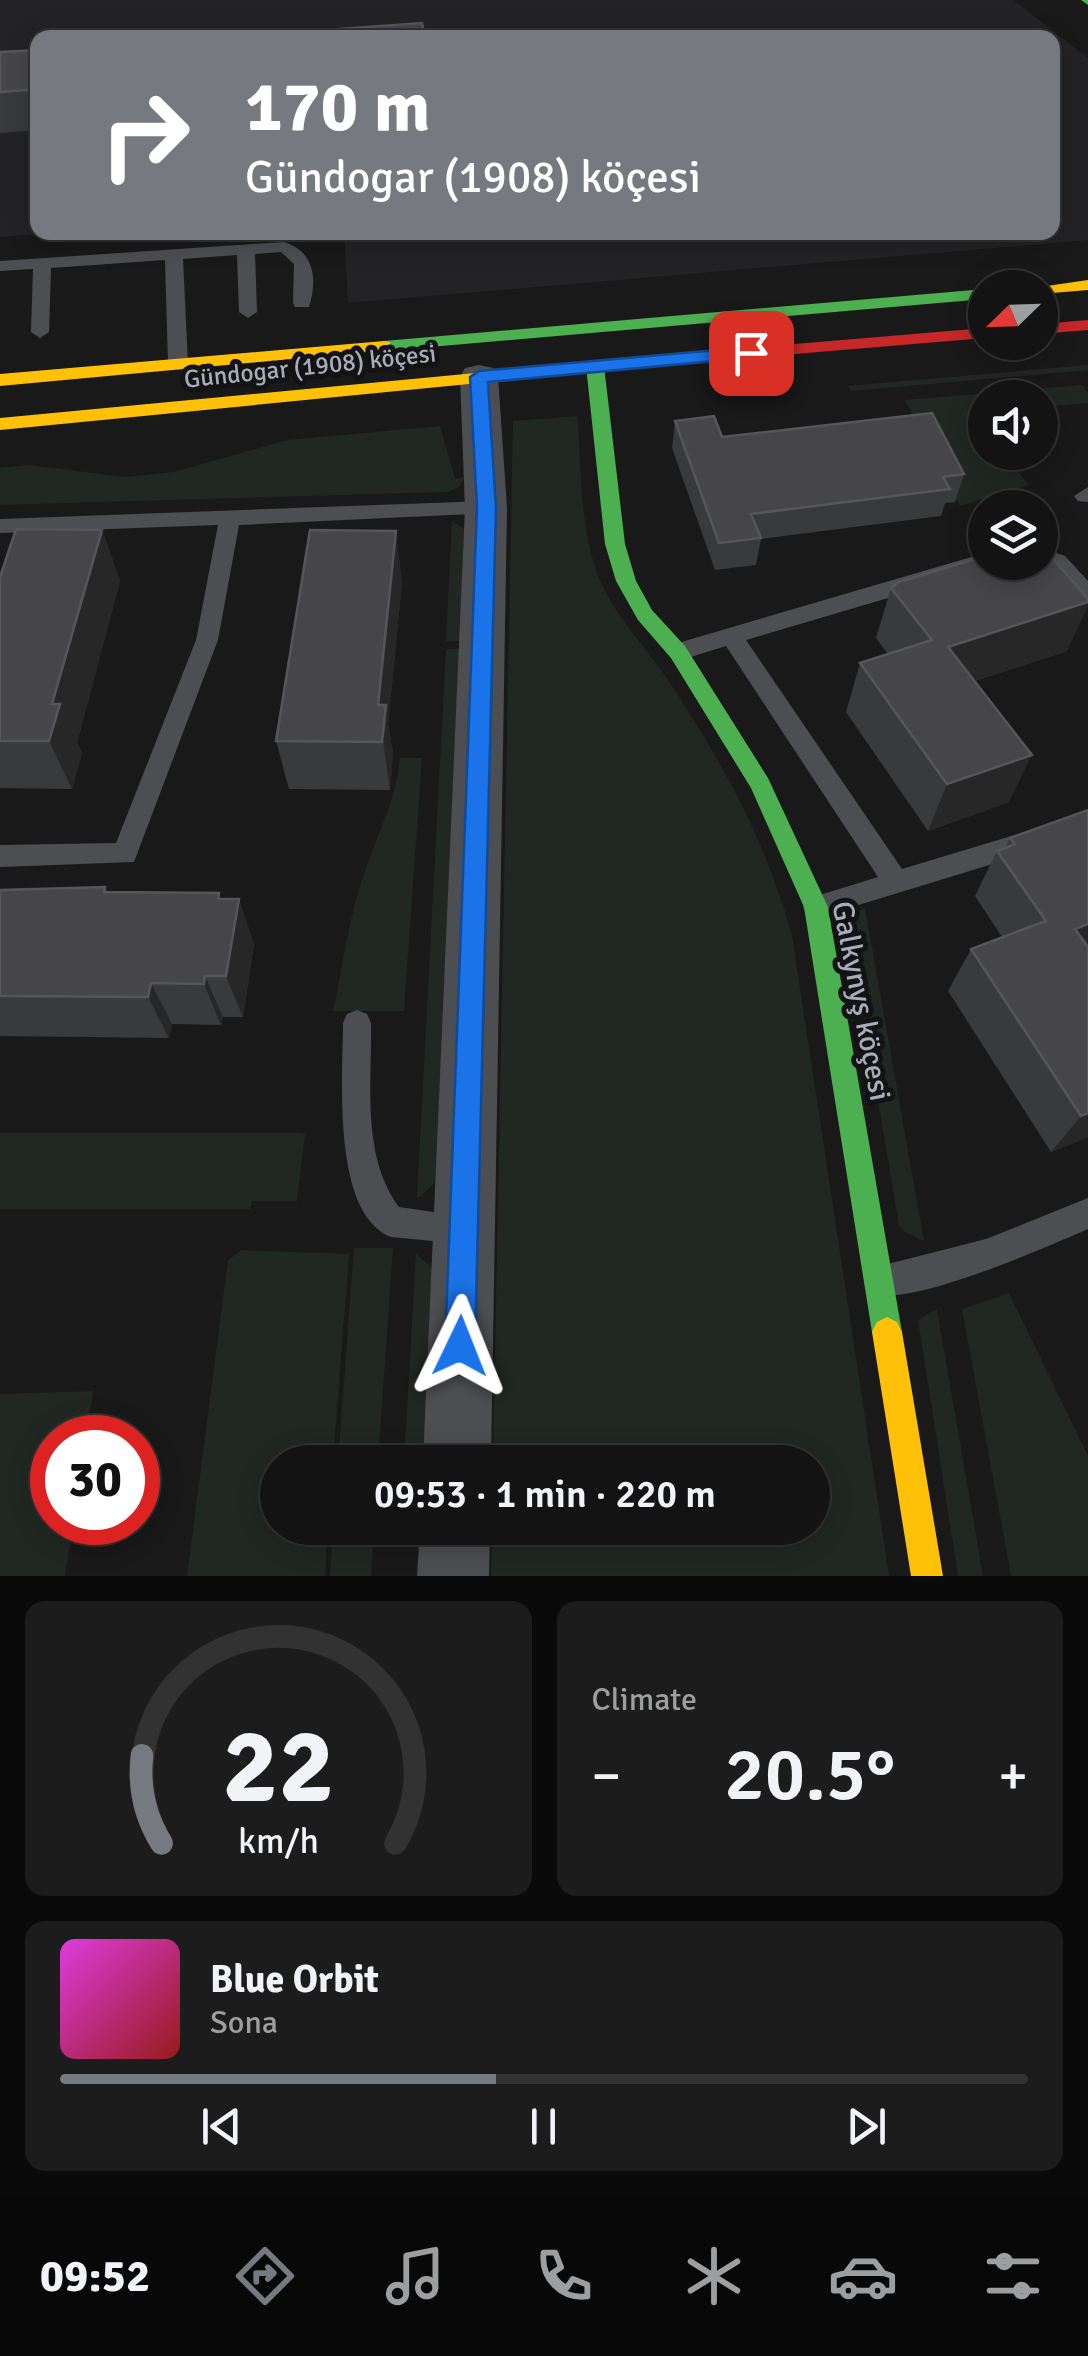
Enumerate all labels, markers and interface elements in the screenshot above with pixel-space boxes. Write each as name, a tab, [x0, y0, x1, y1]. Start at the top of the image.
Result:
text: 170 m	[245, 64, 430, 150]
icon: right	[80, 70, 210, 200]
text: Gündogar (1908) köçesi	[245, 150, 701, 205]
north arrow	[968, 270, 1058, 360]
map controls	[968, 270, 1058, 580]
pin	[709, 311, 794, 396]
icon: arrive	[724, 326, 779, 381]
street label: Gündogar (1908) köçesi	[182, 337, 438, 395]
button: sound	[968, 380, 1058, 470]
button: layers	[968, 490, 1058, 580]
street label: Galkynyş köçesi	[824, 898, 898, 1104]
position arrow	[408, 1294, 512, 1398]
speed limit sign: 30	[30, 1415, 160, 1545]
text: 09:53 · 1 min · 220 m	[374, 1471, 716, 1518]
text: Climate	[592, 1680, 697, 1719]
text: 22	[222, 1703, 334, 1831]
text: 20.5°	[724, 1728, 895, 1821]
text: −	[592, 1742, 621, 1810]
text: +	[998, 1742, 1028, 1810]
text: km/h	[238, 1819, 319, 1863]
text: Blue Orbit	[210, 1956, 379, 2003]
text: Sona	[210, 2003, 278, 2042]
icon: previous	[194, 2099, 249, 2154]
icon: pause	[516, 2099, 571, 2154]
icon: next	[839, 2099, 894, 2154]
icon: directions	[230, 2241, 300, 2311]
icon: music	[380, 2241, 450, 2311]
icon: phone	[529, 2241, 599, 2311]
icon: climate	[679, 2241, 749, 2311]
icon: car	[828, 2241, 898, 2311]
icon: filters	[978, 2241, 1048, 2311]
text: 09:52	[40, 2249, 150, 2304]

